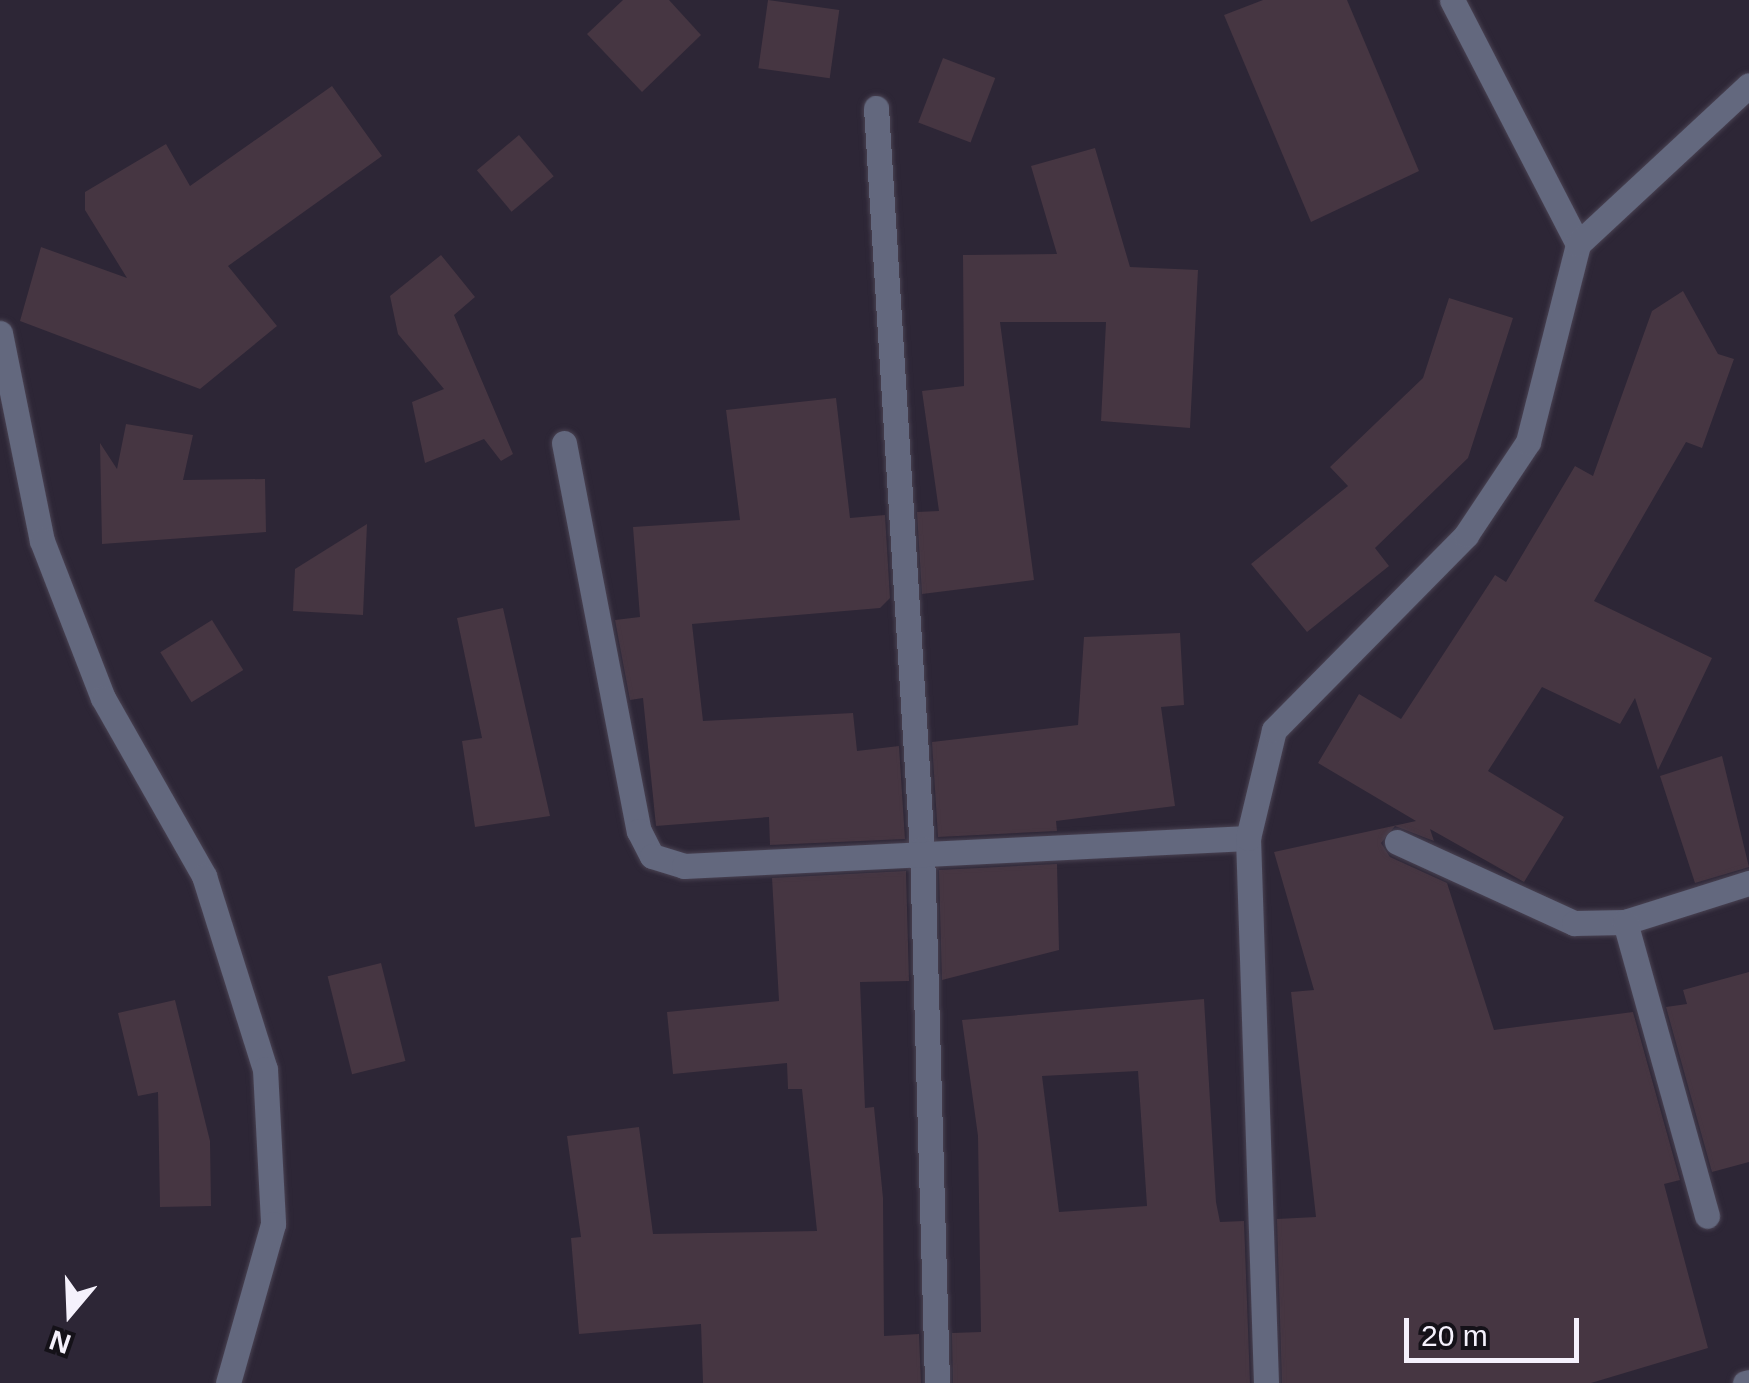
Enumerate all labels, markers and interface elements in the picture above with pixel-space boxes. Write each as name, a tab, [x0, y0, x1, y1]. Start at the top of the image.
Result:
north arrow	[20, 1263, 120, 1363]
scale bar	[1409, 1298, 1584, 1360]
text: 20 m	[1421, 1319, 1488, 1352]
text: N	[45, 1324, 75, 1360]

